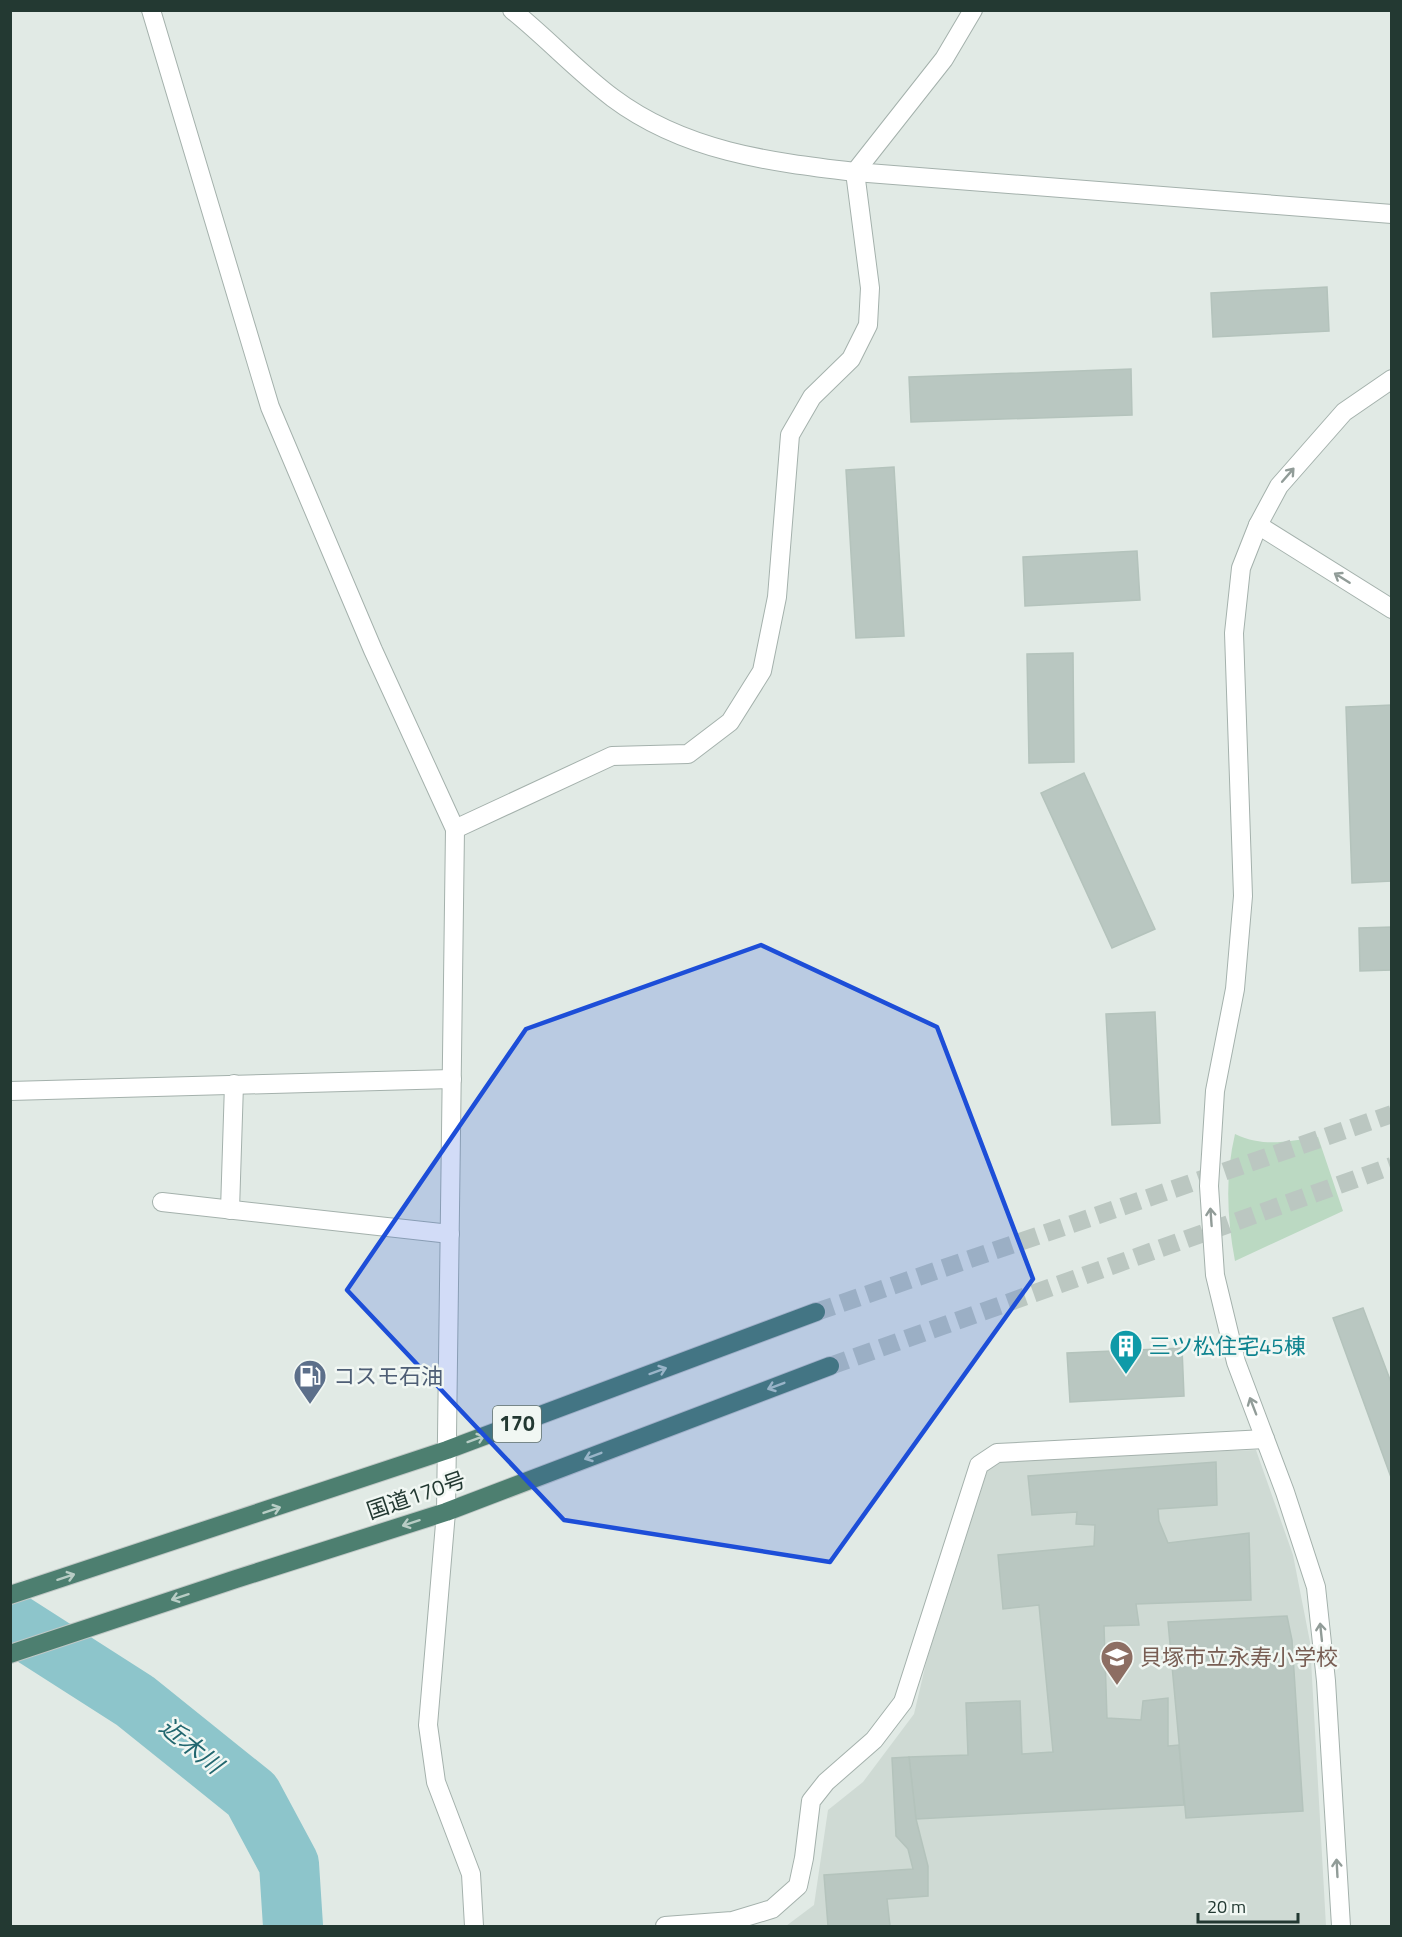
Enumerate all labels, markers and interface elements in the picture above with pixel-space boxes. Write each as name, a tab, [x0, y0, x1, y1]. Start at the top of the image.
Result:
one-way arrow	[1281, 468, 1295, 483]
one-way arrow	[1334, 571, 1351, 583]
one-way arrow	[1205, 1207, 1216, 1227]
building icon: 三ツ松住宅45棟	[1108, 1328, 1144, 1375]
place label: 三ツ松住宅45棟	[1149, 1329, 1306, 1363]
fuel station icon: コスモ石油	[292, 1358, 328, 1405]
place label: コスモ石油	[333, 1359, 443, 1393]
one-way arrow	[649, 1365, 667, 1376]
one-way arrow	[767, 1382, 785, 1393]
one-way arrow	[1246, 1397, 1257, 1416]
road number: 170	[493, 1406, 541, 1442]
one-way arrow	[466, 1433, 485, 1444]
one-way arrow	[585, 1451, 603, 1462]
street label: 国道170号	[362, 1462, 470, 1528]
one-way arrow	[262, 1503, 281, 1514]
one-way arrow	[402, 1519, 421, 1530]
one-way arrow	[56, 1571, 75, 1582]
one-way arrow	[171, 1593, 190, 1604]
one-way arrow	[1315, 1622, 1326, 1642]
school or university icon: 貝塚市立永寿小学校	[1099, 1639, 1135, 1686]
place label: 貝塚市立永寿小学校	[1140, 1640, 1338, 1674]
water label: 近木川	[152, 1709, 233, 1784]
one-way arrow	[1332, 1859, 1343, 1879]
scale bar	[1198, 1886, 1298, 1924]
text: 20 m	[1207, 1893, 1246, 1920]

